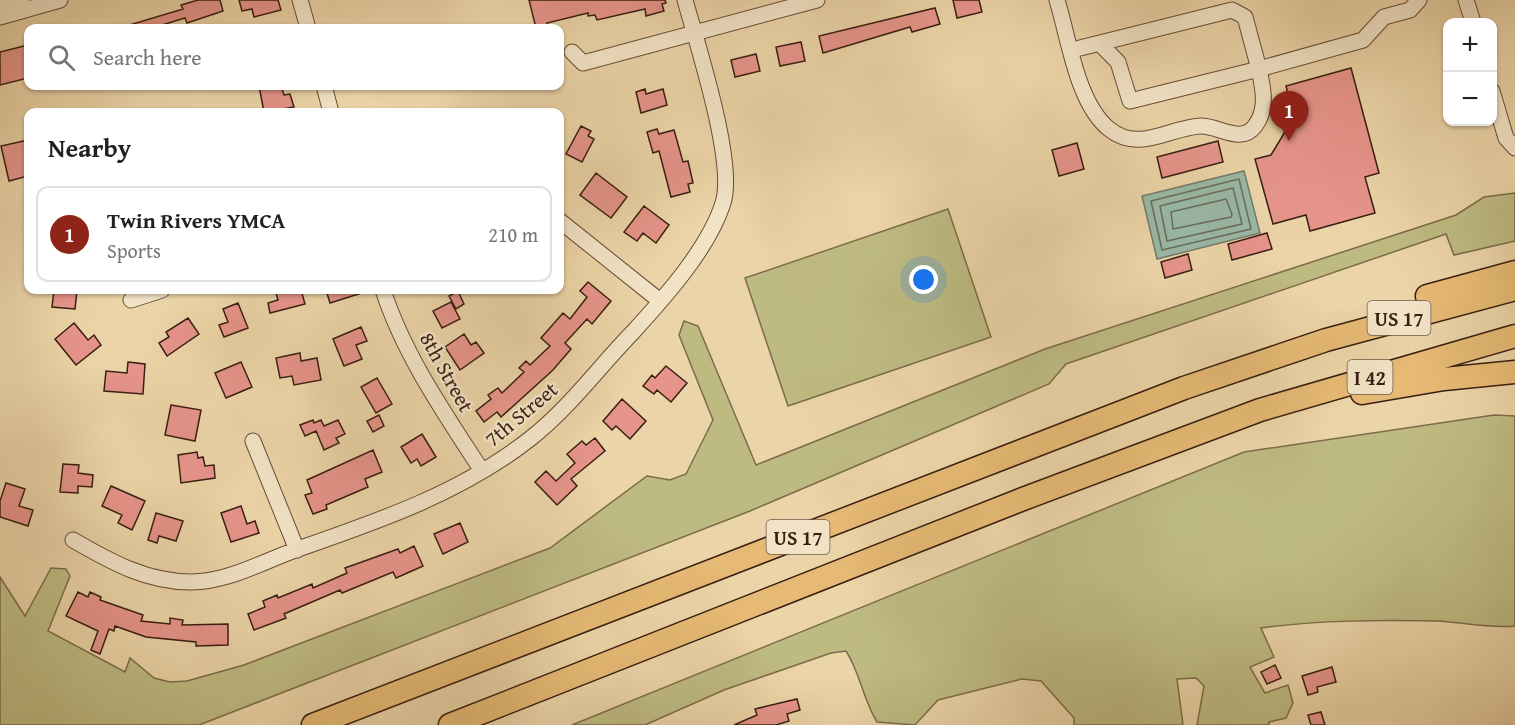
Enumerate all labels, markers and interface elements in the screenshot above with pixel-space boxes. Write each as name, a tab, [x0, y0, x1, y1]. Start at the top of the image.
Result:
map controls	[1443, 18, 1497, 126]
button: +	[1443, 18, 1497, 72]
search box	[24, 24, 564, 90]
icon: search	[45, 41, 78, 74]
text: Search here	[93, 41, 202, 73]
button: −	[1443, 72, 1497, 126]
pin: 1	[1270, 92, 1308, 141]
text: Nearby	[48, 128, 131, 167]
text: Twin Rivers YMCA	[107, 204, 285, 236]
text: 1	[64, 220, 75, 249]
text: 210 m	[488, 220, 538, 249]
text: Sports	[107, 236, 161, 265]
your location	[909, 265, 938, 294]
road number: US 17	[1368, 301, 1430, 335]
street label: 8th Street	[412, 326, 482, 418]
road number: I 42	[1348, 360, 1392, 394]
street label: 7th Street	[478, 374, 565, 454]
road number: US 17	[766, 520, 830, 554]

